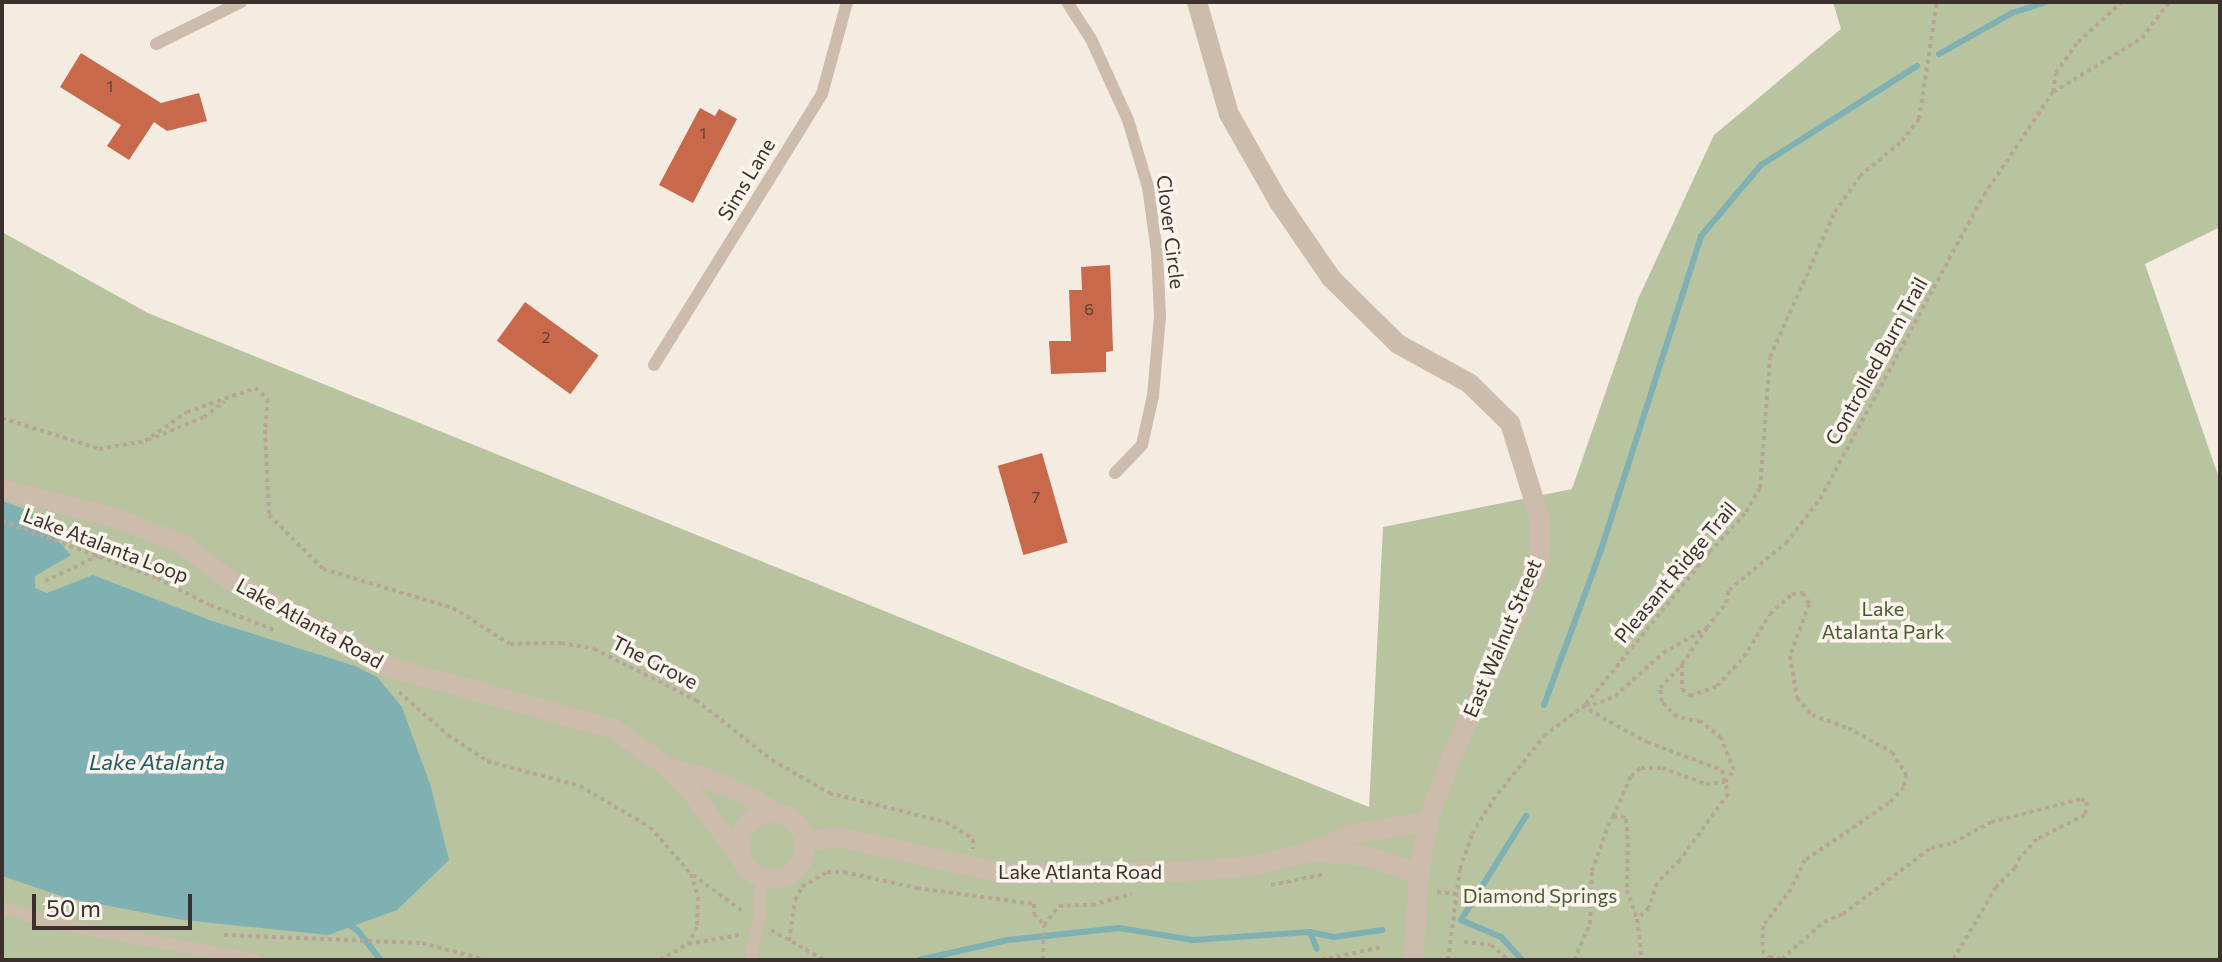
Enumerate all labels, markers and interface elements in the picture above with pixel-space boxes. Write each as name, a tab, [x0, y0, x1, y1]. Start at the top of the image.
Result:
house number: 1	[107, 76, 113, 96]
house number: 1	[700, 123, 706, 143]
street label: Sims Lane	[712, 134, 780, 224]
street label: Clover Circle	[1152, 174, 1190, 290]
street label: Controlled Burn Trail	[1820, 273, 1932, 449]
house number: 6	[1084, 299, 1094, 319]
house number: 2	[542, 327, 550, 347]
house number: 7	[1032, 487, 1040, 507]
street label: Pleasant Ridge Trail	[1609, 497, 1741, 647]
street label: Lake Atalanta Loop	[20, 502, 192, 588]
street label: East Walnut Street	[1458, 555, 1546, 721]
street label: Lake Atlanta Road	[232, 573, 388, 673]
park label: Lake Atalanta Park	[1822, 597, 1944, 644]
street label: The Grove	[608, 630, 702, 694]
water label: Lake Atalanta	[89, 749, 225, 775]
street label: Lake Atlanta Road	[998, 859, 1162, 883]
scale bar	[36, 878, 196, 928]
park label: Diamond Springs	[1463, 883, 1617, 907]
text: 50 m	[46, 893, 101, 922]

